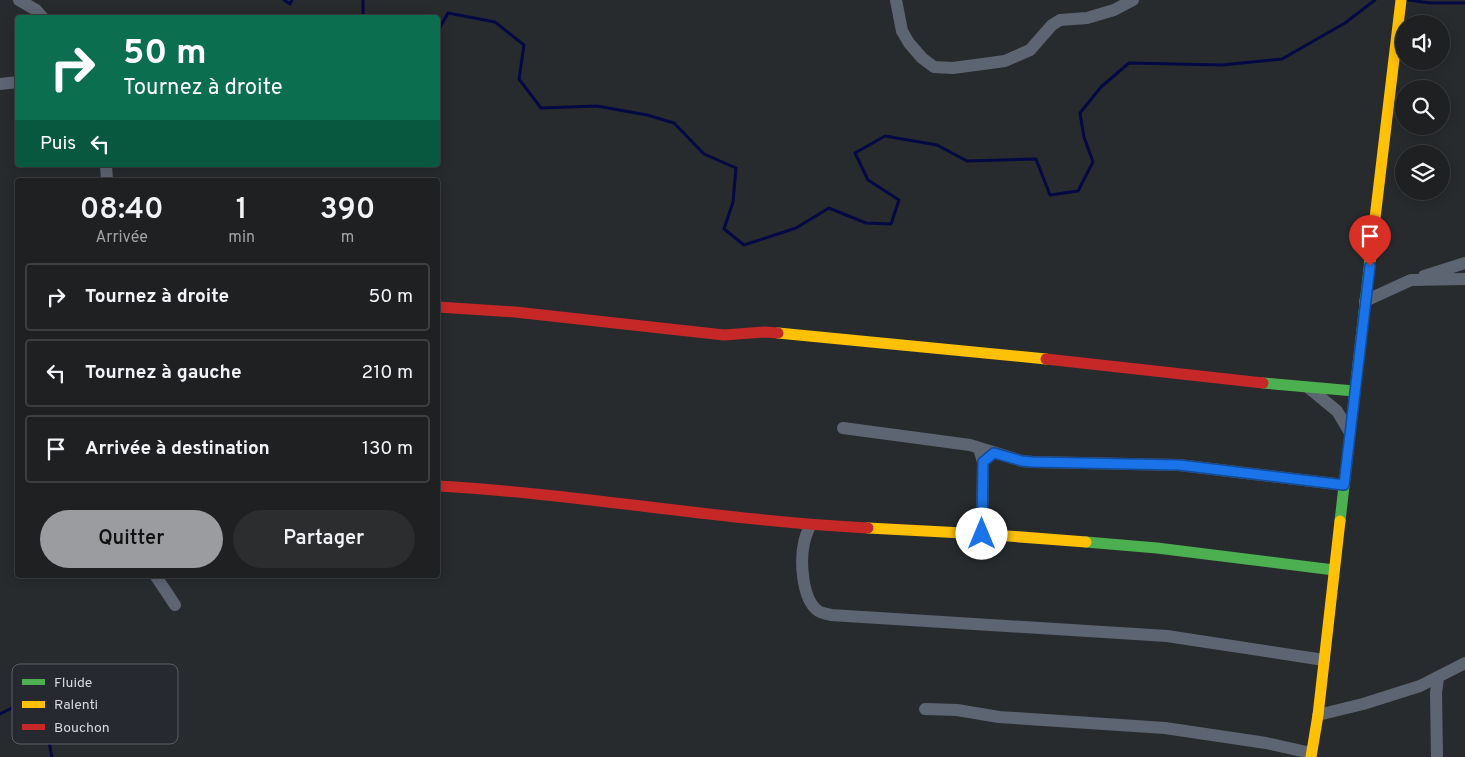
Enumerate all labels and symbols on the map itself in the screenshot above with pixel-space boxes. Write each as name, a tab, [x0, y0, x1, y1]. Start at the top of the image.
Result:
pin	[1349, 215, 1391, 266]
position arrow	[955, 507, 1007, 559]
legend	[12, 664, 178, 744]
text: Fluide	[54, 675, 92, 692]
text: Ralenti	[54, 697, 98, 714]
text: Bouchon	[54, 720, 110, 737]

